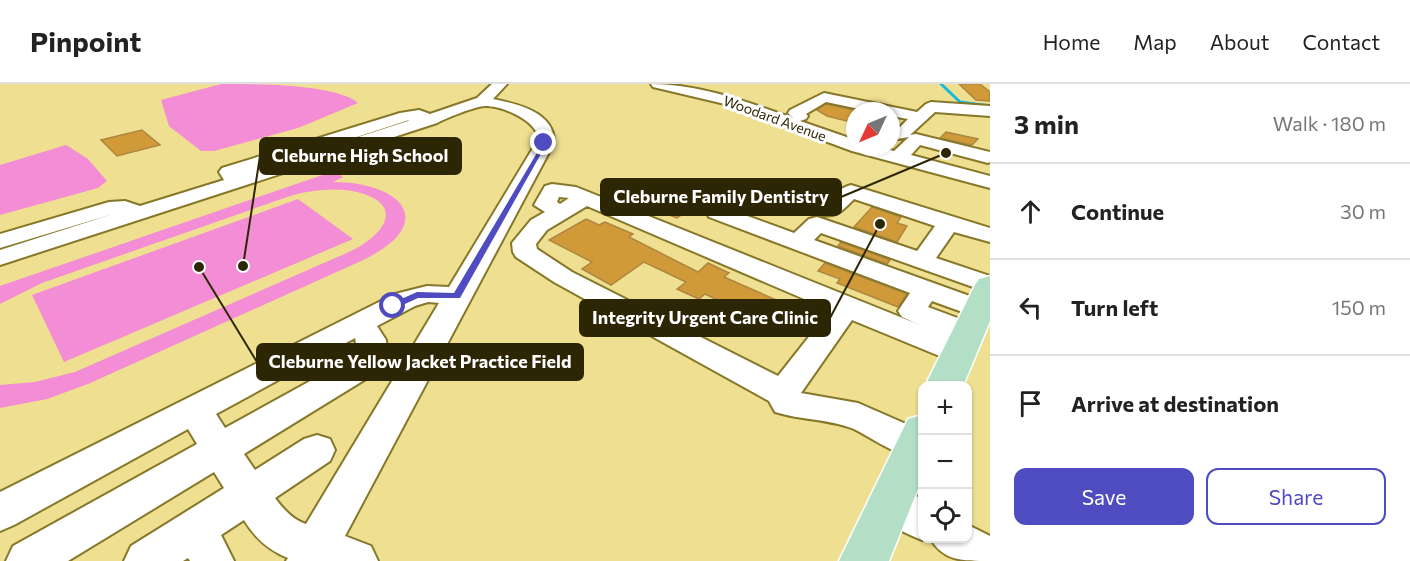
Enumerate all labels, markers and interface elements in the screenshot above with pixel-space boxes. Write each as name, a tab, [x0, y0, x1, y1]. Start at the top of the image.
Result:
text: Pinpoint	[30, 24, 141, 58]
text: Home	[1043, 29, 1100, 54]
text: Map	[1133, 29, 1177, 54]
text: About	[1210, 29, 1269, 54]
text: Contact	[1302, 29, 1380, 54]
street label: Woodard Avenue	[721, 92, 829, 144]
north arrow	[846, 102, 900, 156]
text: 3 min	[1014, 108, 1079, 139]
text: Walk · 180 m	[1273, 111, 1386, 135]
route end	[530, 129, 556, 155]
callout: Cleburne High School	[260, 138, 461, 174]
text: Cleburne High School	[272, 144, 448, 166]
callout: Cleburne Family Dentistry	[601, 179, 841, 215]
text: Cleburne Family Dentistry	[613, 185, 829, 207]
icon: ahead	[1014, 195, 1047, 228]
text: Continue	[1071, 198, 1164, 225]
text: 30 m	[1340, 199, 1386, 223]
icon: left	[1014, 291, 1047, 324]
route start	[379, 292, 405, 318]
text: Turn left	[1071, 294, 1158, 321]
text: 150 m	[1332, 295, 1386, 319]
callout: Integrity Urgent Care Clinic	[580, 300, 830, 336]
text: Integrity Urgent Care Clinic	[592, 306, 818, 328]
callout: Cleburne Yellow Jacket Practice Field	[257, 344, 583, 380]
text: Cleburne Yellow Jacket Practice Field	[269, 350, 571, 372]
map controls	[918, 381, 972, 543]
button: +	[918, 381, 972, 435]
icon: arrive	[1014, 387, 1047, 420]
text: Arrive at destination	[1071, 390, 1279, 417]
button: −	[918, 435, 972, 489]
button: Save	[1014, 468, 1194, 525]
button: Share	[1206, 468, 1386, 525]
button: locate	[918, 489, 972, 543]

